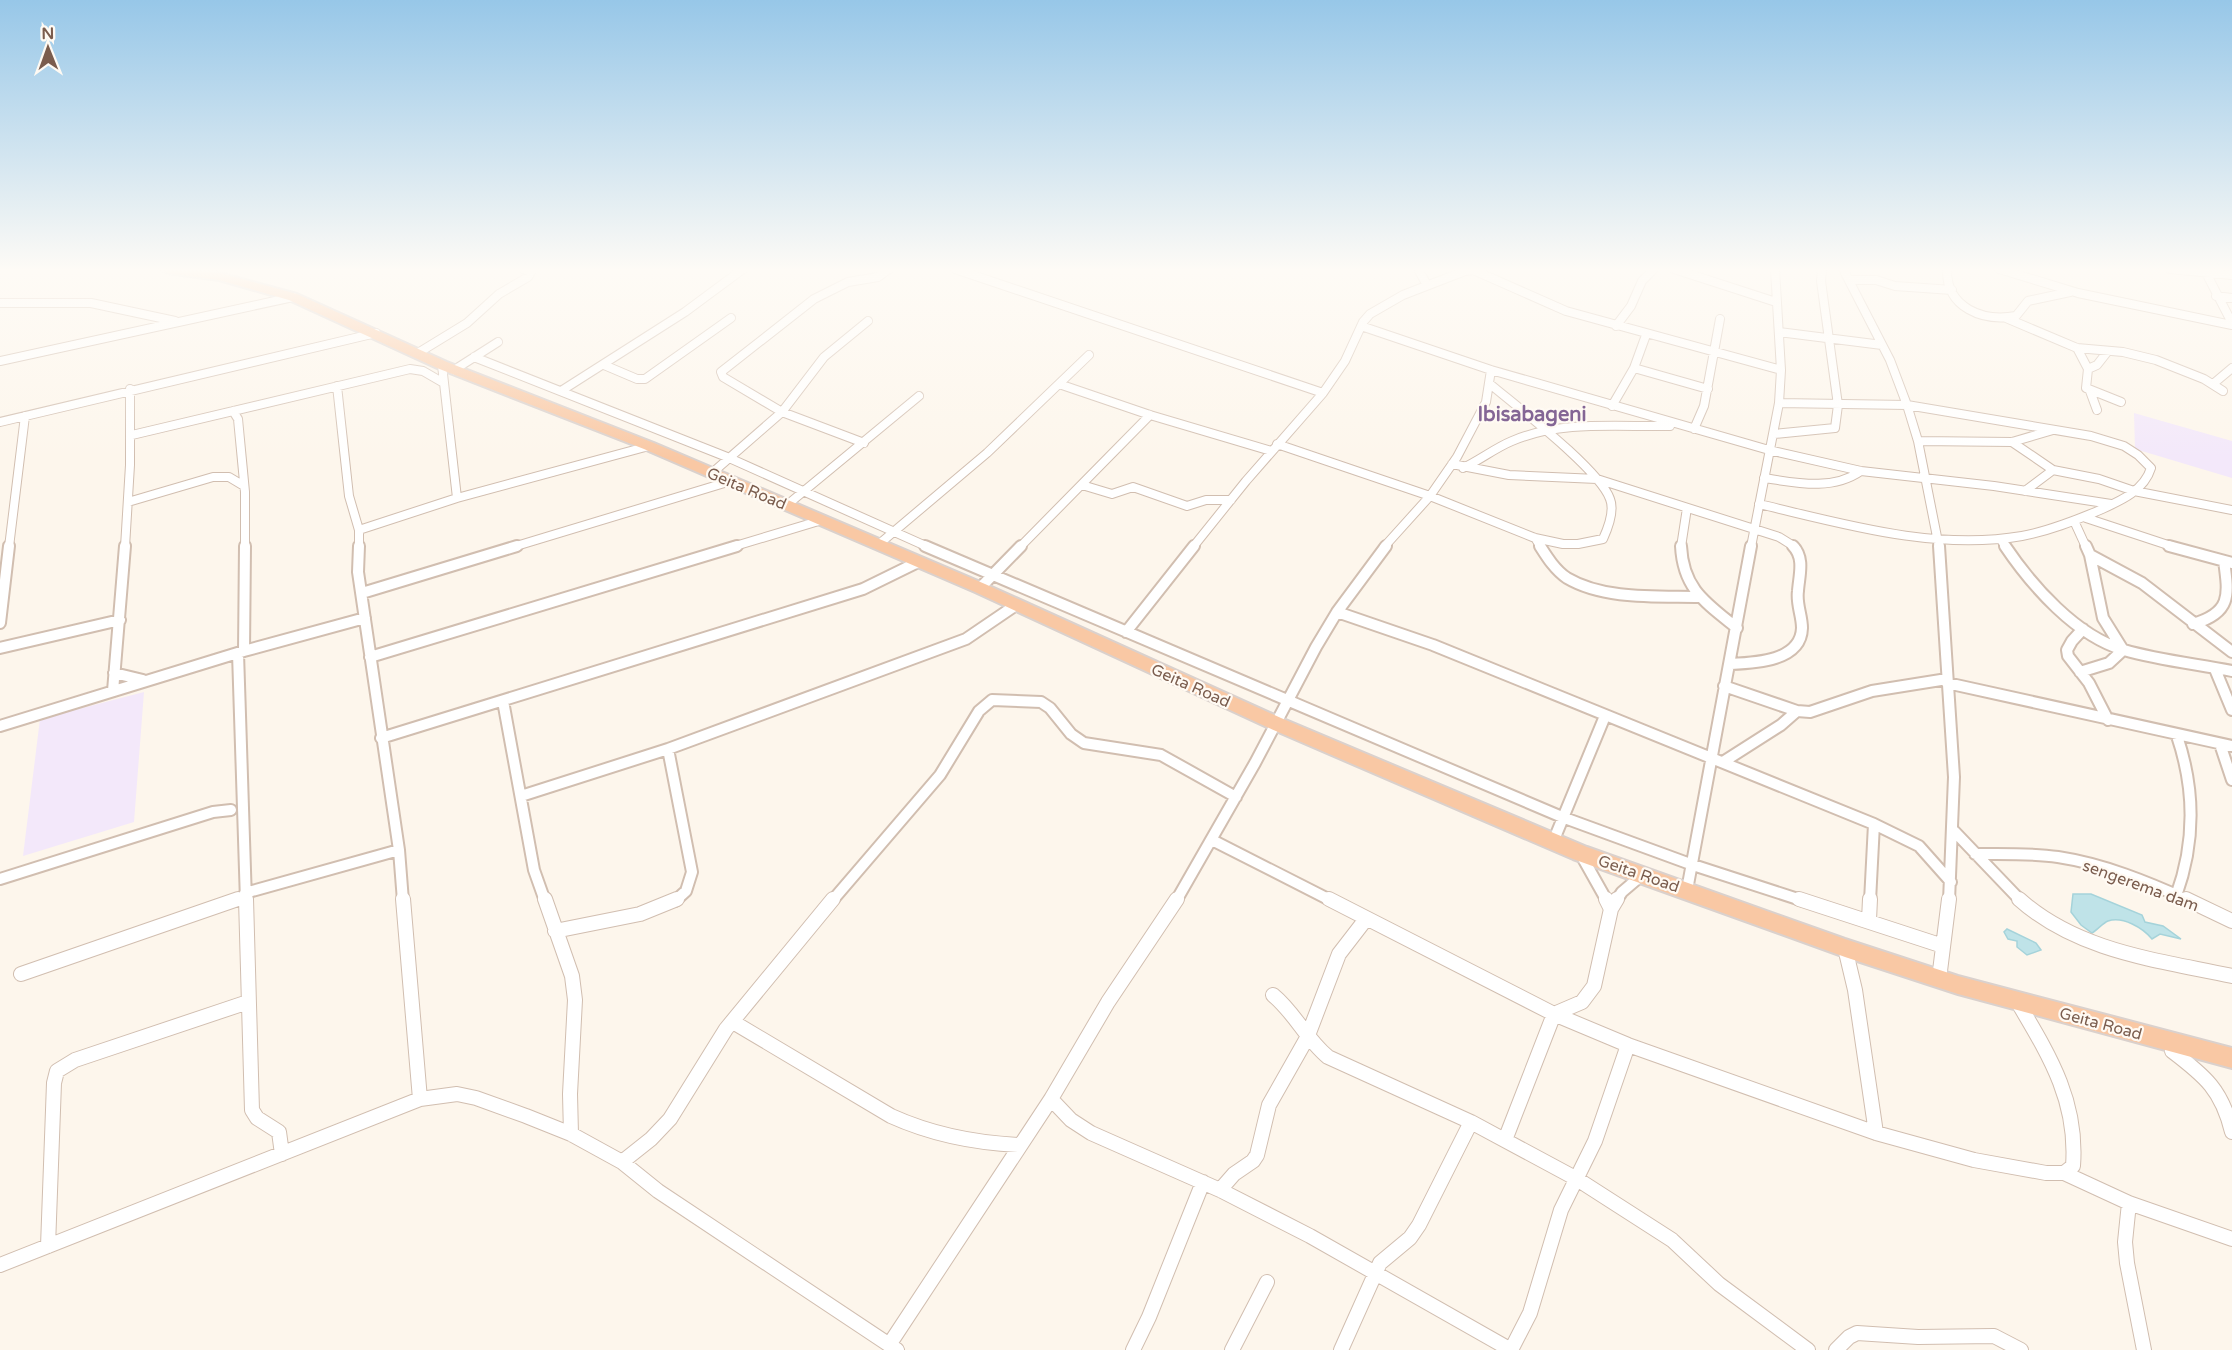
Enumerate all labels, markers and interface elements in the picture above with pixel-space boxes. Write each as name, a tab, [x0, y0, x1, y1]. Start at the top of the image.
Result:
north arrow	[18, 18, 78, 78]
text: N	[41, 24, 54, 44]
district label: Ibisabageni	[1478, 403, 1586, 427]
street label: Geita Road	[704, 463, 789, 515]
street label: Geita Road	[1148, 660, 1233, 712]
street label: Geita Road	[1595, 851, 1682, 897]
street label: sengerema dam	[2080, 856, 2201, 916]
street label: Geita Road	[2057, 1003, 2144, 1045]

